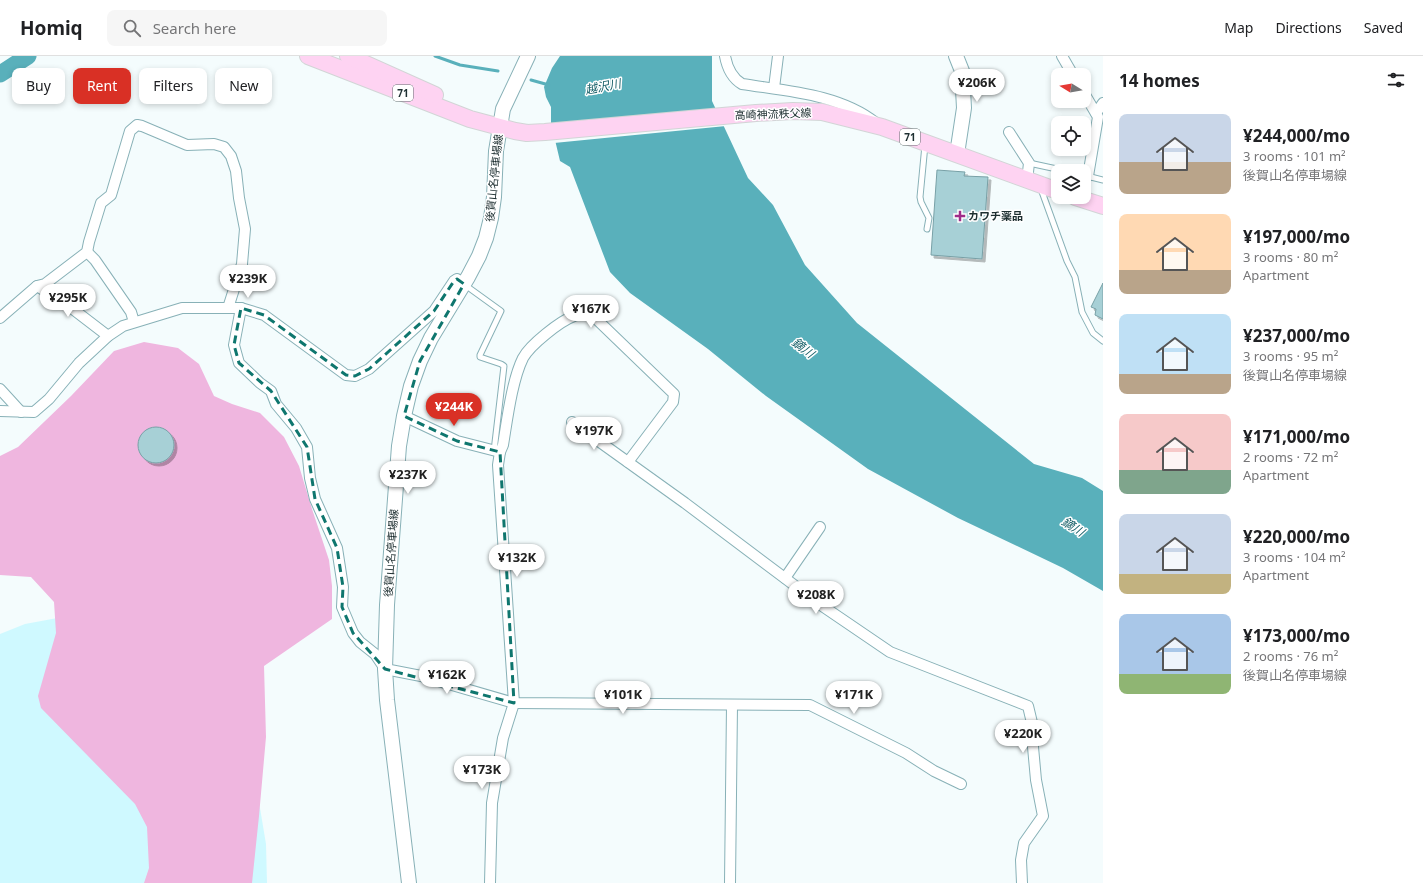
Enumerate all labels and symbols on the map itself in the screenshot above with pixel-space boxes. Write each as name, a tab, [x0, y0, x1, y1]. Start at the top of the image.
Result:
north arrow	[1051, 68, 1091, 108]
pin: ¥206K	[949, 69, 1005, 103]
water label: 越沢川	[584, 74, 624, 98]
road number: 71	[393, 85, 413, 101]
street label: 高崎神流秩父線	[734, 105, 812, 122]
road number: 71	[900, 129, 920, 145]
street label: 後賀山名停車場線	[481, 133, 506, 222]
place label: カワチ薬品	[968, 208, 1023, 223]
marker: カワチ薬品	[955, 211, 965, 221]
pin: ¥239K	[220, 265, 276, 299]
pin: ¥295K	[40, 284, 96, 318]
pin: ¥167K	[563, 295, 619, 329]
water label: 鏑川	[789, 334, 820, 363]
pin: ¥244K	[426, 393, 482, 427]
pin: ¥197K	[566, 417, 622, 451]
pin: ¥237K	[380, 461, 436, 495]
street label: 後賀山名停車場線	[380, 509, 401, 597]
water label: 鏑川	[1059, 513, 1090, 541]
pin: ¥132K	[489, 544, 545, 578]
pin: ¥208K	[788, 581, 844, 615]
pin: ¥162K	[419, 661, 475, 695]
pin: ¥101K	[595, 681, 651, 715]
pin: ¥171K	[826, 681, 882, 715]
pin: ¥220K	[995, 720, 1051, 754]
pin: ¥173K	[454, 756, 510, 790]

